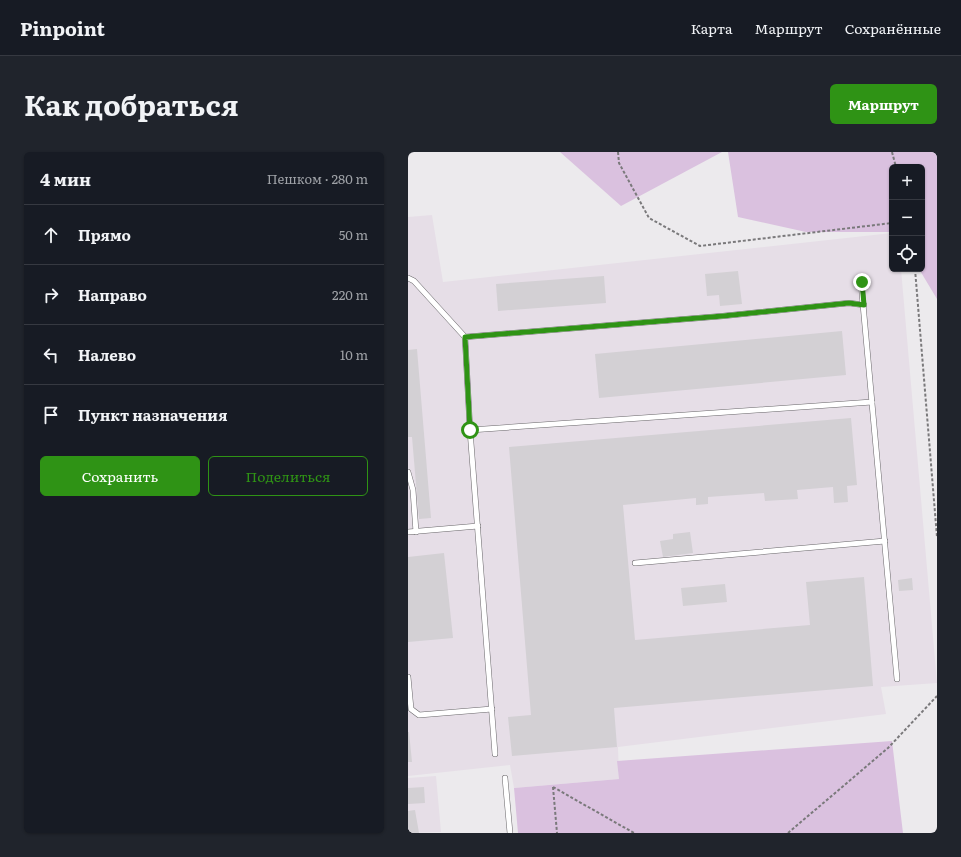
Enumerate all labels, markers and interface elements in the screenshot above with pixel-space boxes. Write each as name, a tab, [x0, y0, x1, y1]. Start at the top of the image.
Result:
text: Pinpoint	[20, 14, 105, 42]
text: Карта	[691, 18, 733, 38]
text: Маршрут	[755, 18, 823, 38]
text: Сохранённые	[845, 18, 941, 38]
text: Как добраться	[24, 83, 239, 125]
button: Маршрут	[830, 84, 937, 124]
map controls	[889, 164, 925, 272]
button: +	[889, 164, 925, 200]
text: 4 мин	[40, 166, 91, 191]
text: Пешком · 280 m	[267, 169, 368, 188]
button: −	[889, 200, 925, 236]
text: Прямо	[78, 223, 131, 246]
icon: ahead	[40, 224, 62, 246]
text: 50 m	[339, 225, 368, 244]
button: locate	[889, 236, 925, 272]
route end	[853, 273, 871, 291]
text: Направо	[78, 283, 147, 306]
icon: right	[40, 284, 62, 306]
text: 220 m	[332, 285, 368, 304]
text: Налево	[78, 343, 136, 366]
icon: left	[40, 344, 62, 366]
text: 10 m	[340, 345, 368, 364]
text: Пункт назначения	[78, 403, 228, 426]
icon: arrive	[40, 404, 62, 426]
route start	[461, 421, 479, 439]
button: Сохранить	[40, 456, 200, 496]
button: Поделиться	[208, 456, 368, 496]

